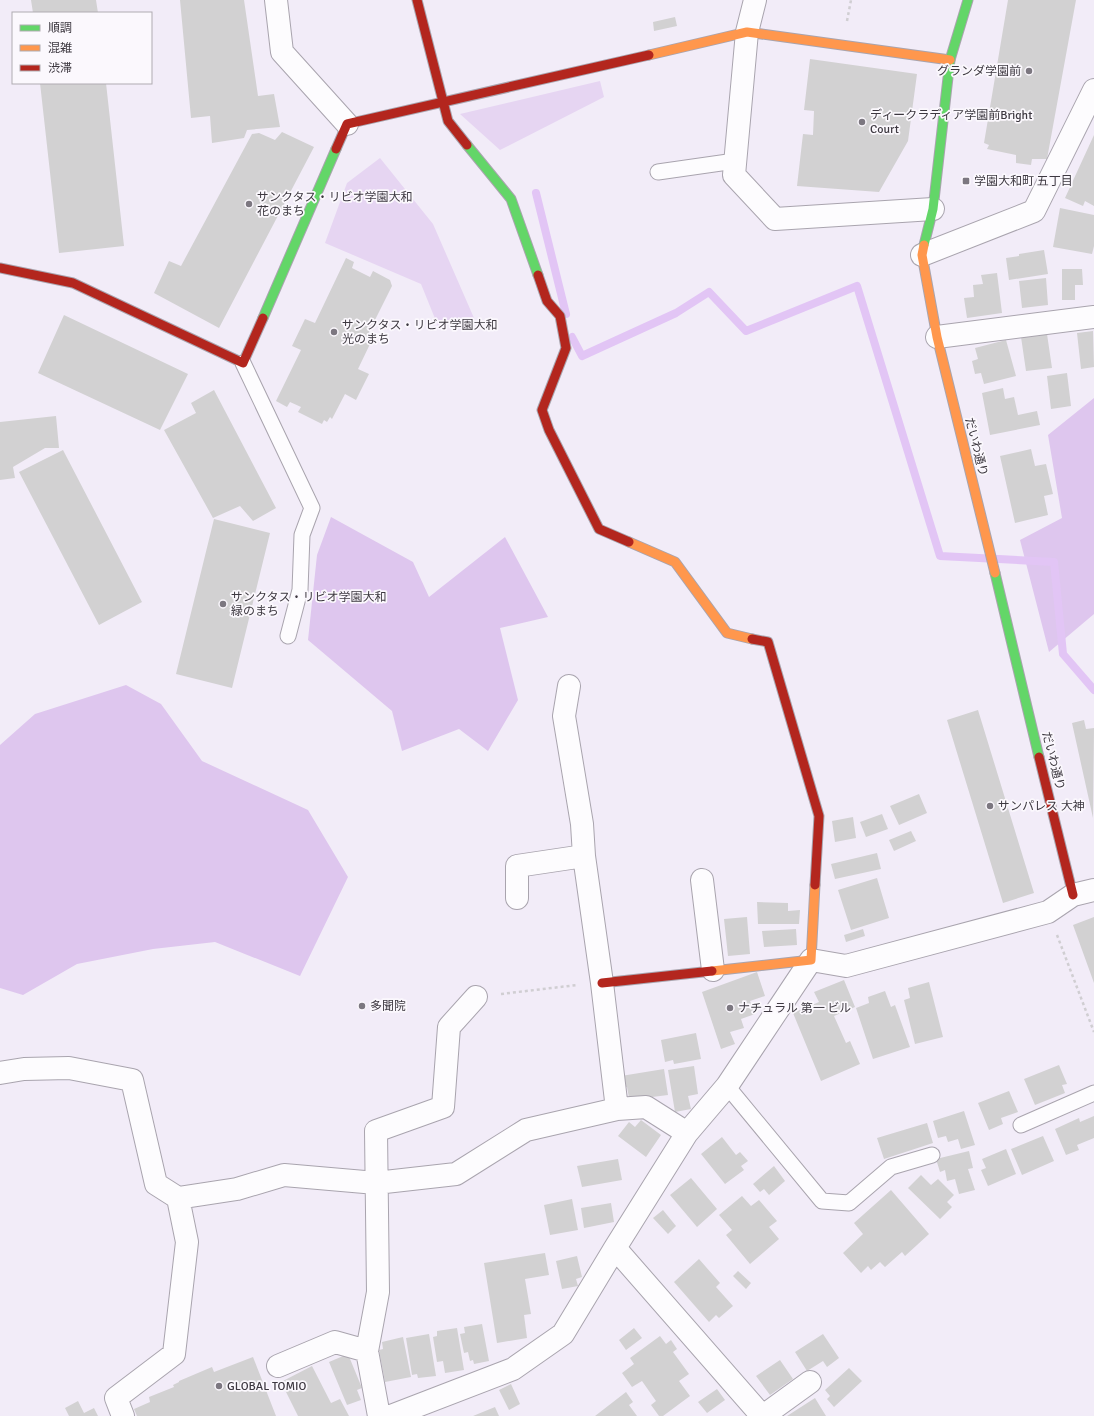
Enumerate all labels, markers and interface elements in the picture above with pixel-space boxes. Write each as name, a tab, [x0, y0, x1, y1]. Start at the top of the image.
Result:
legend	[12, 12, 152, 84]
text: 順調	[48, 21, 72, 36]
text: 混雑	[48, 41, 72, 56]
text: 渋滞	[48, 61, 72, 76]
place label: グランダ学園前	[937, 64, 1021, 79]
marker: グランダ学園前	[1024, 66, 1034, 76]
place label: ディークラディア学園前Bright Court	[870, 108, 1032, 137]
marker: ディークラディア学園前Bright Court	[857, 117, 867, 127]
place label: 学園大和町 五丁目	[974, 174, 1073, 189]
marker: 学園大和町 五丁目	[961, 176, 971, 186]
place label: サンクタス・リビオ学園大和 花のまち	[257, 190, 413, 219]
marker: サンクタス・リビオ学園大和 花のまち	[244, 199, 254, 209]
place label: サンクタス・リビオ学園大和 光のまち	[342, 318, 498, 347]
marker: サンクタス・リビオ学園大和 光のまち	[329, 327, 339, 337]
street label: だいわ通り	[961, 416, 991, 478]
place label: サンクタス・リビオ学園大和 緑のまち	[231, 590, 387, 619]
marker: サンクタス・リビオ学園大和 緑のまち	[218, 599, 228, 609]
street label: だいわ通り	[1038, 730, 1068, 792]
place label: サンパレス 大神	[998, 799, 1085, 814]
marker: サンパレス 大神	[985, 801, 995, 811]
place label: 多聞院	[370, 999, 406, 1014]
marker: 多聞院	[357, 1001, 367, 1011]
place label: ナチュラル 第一 ビル	[738, 1001, 851, 1016]
marker: ナチュラル 第一 ビル	[725, 1003, 735, 1013]
place label: GLOBAL TOMIO	[227, 1379, 307, 1394]
marker: GLOBAL TOMIO	[214, 1381, 224, 1391]

